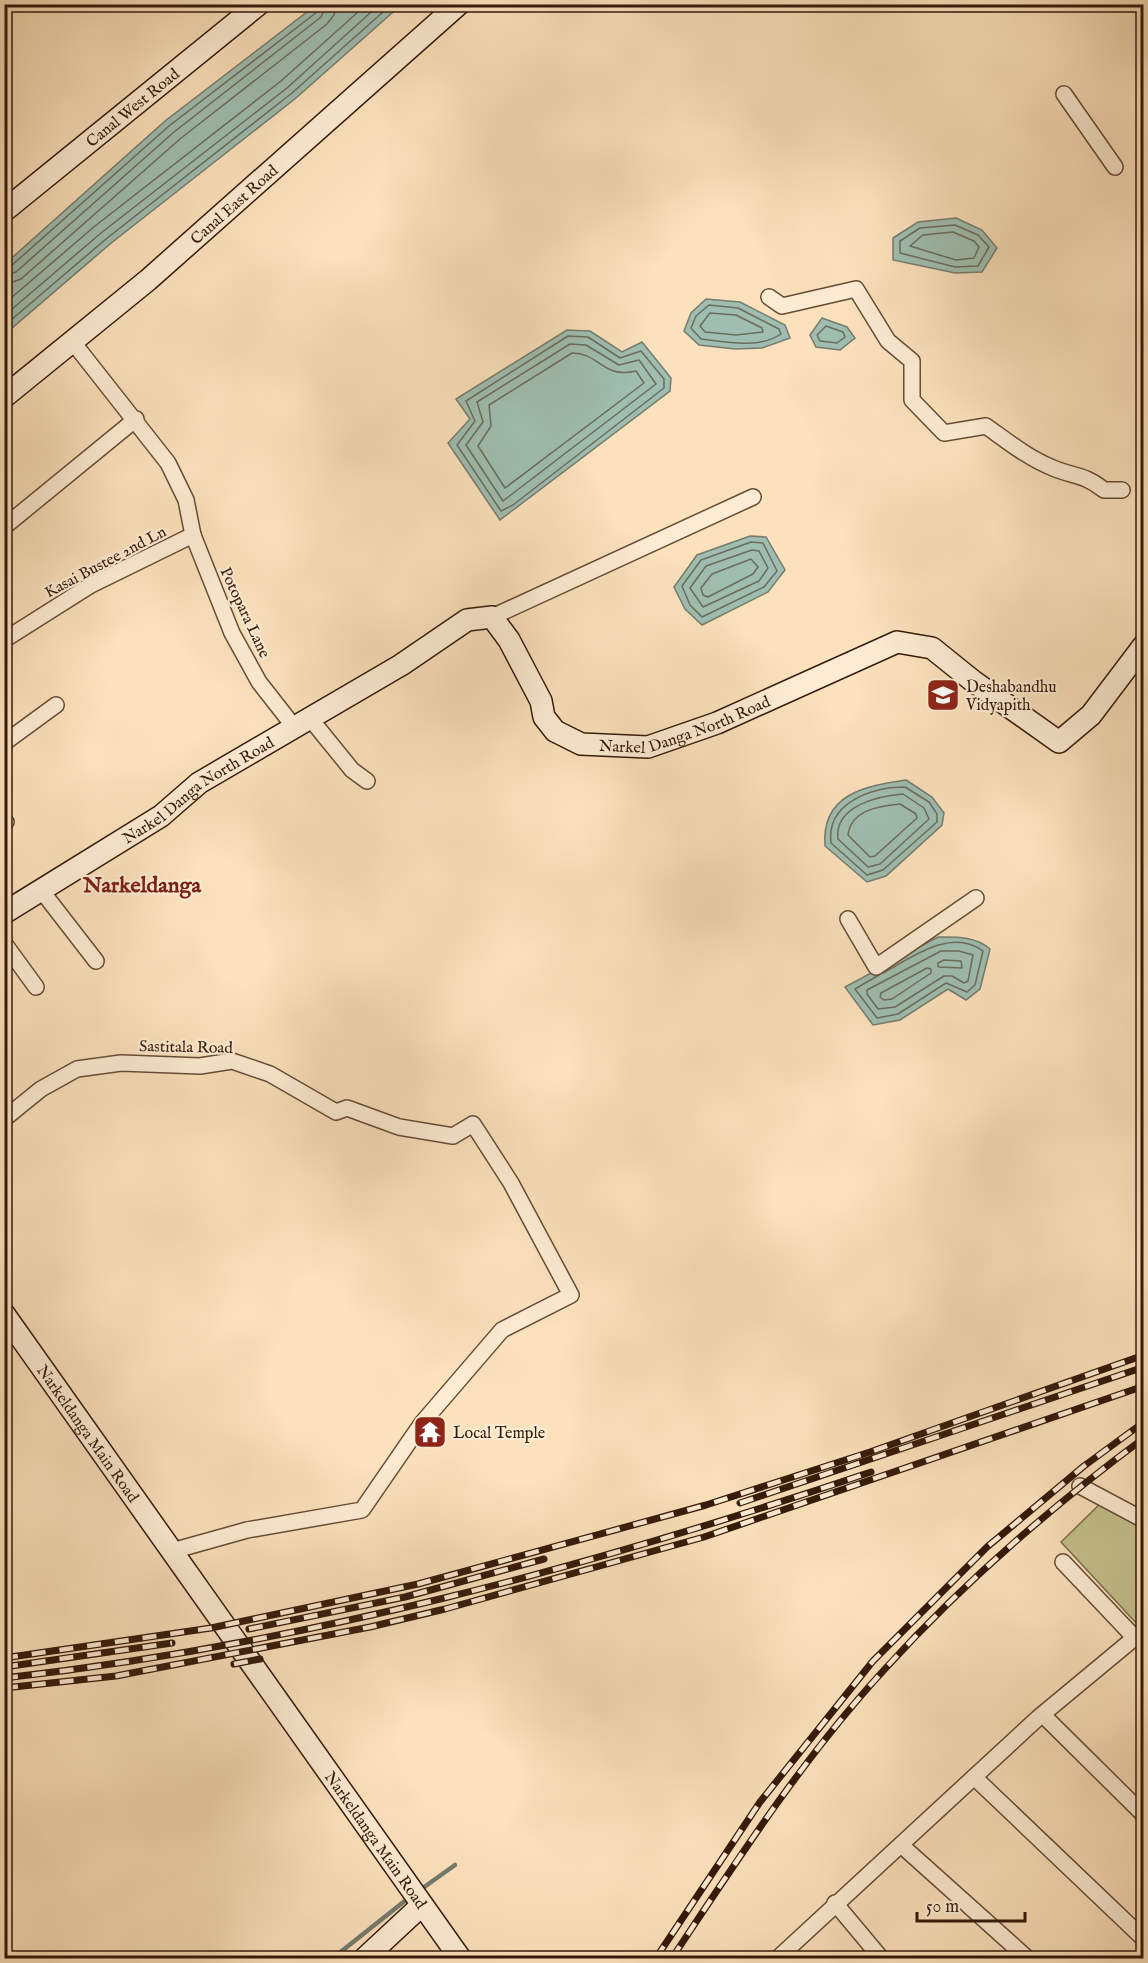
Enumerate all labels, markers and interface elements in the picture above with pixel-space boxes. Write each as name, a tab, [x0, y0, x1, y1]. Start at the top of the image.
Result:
street label: Canal West Road	[83, 64, 184, 152]
street label: Canal East Road	[187, 161, 283, 250]
street label: Kasai Bustee 2nd Ln	[42, 522, 171, 603]
street label: Potopara Lane	[214, 564, 274, 661]
school or university icon: Deshabandhu Vidyapith	[925, 677, 961, 713]
place label: Deshabandhu Vidyapith	[965, 678, 1056, 716]
street label: Narkel Danga North Road	[599, 692, 774, 759]
street label: Narkel Danga North Road	[119, 733, 278, 849]
district label: Narkeldanga	[82, 872, 201, 900]
street label: Sastitala Road	[139, 1037, 234, 1059]
street label: Narkeldanga Main Road	[31, 1362, 143, 1507]
temple icon: Local Temple	[412, 1414, 448, 1450]
place label: Local Temple	[453, 1424, 545, 1444]
street label: Narkeldanga Main Road	[319, 1768, 430, 1914]
scale bar	[917, 1885, 1025, 1923]
text: 50 m	[926, 1896, 959, 1919]

